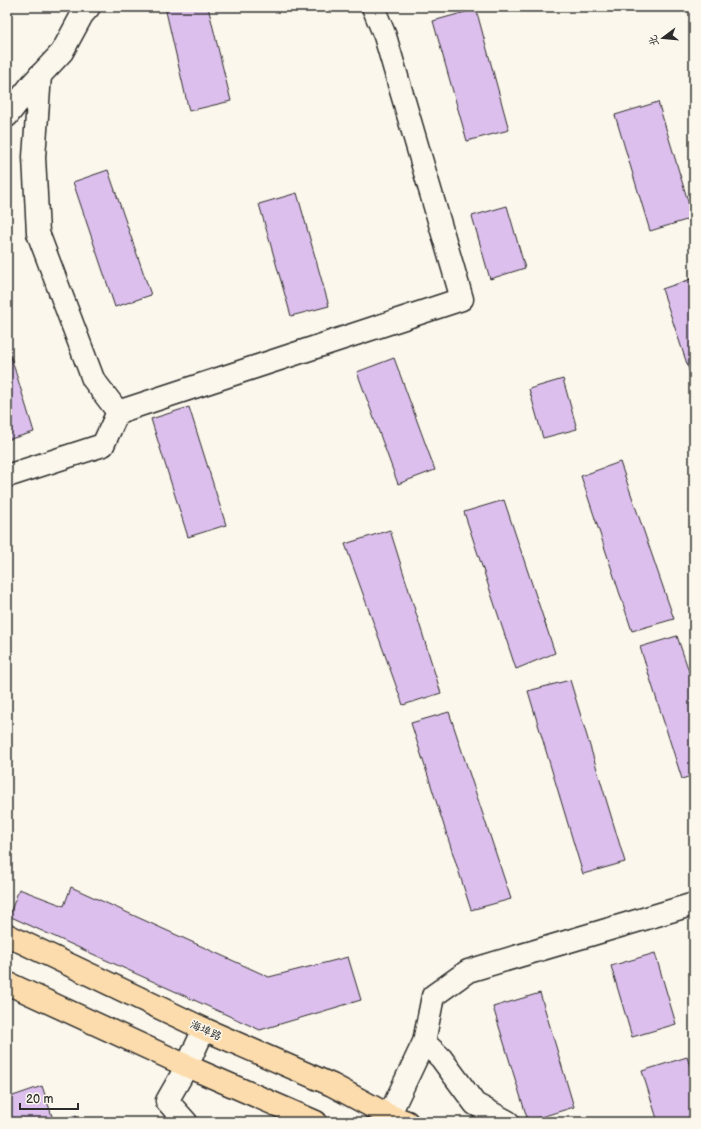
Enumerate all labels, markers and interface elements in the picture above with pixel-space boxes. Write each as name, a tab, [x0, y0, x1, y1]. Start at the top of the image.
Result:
north arrow	[643, 18, 683, 58]
text: 北	[646, 34, 662, 48]
street label: 海埠路	[188, 1018, 224, 1043]
scale bar	[20, 1085, 78, 1111]
text: 20 m	[26, 1092, 53, 1107]

